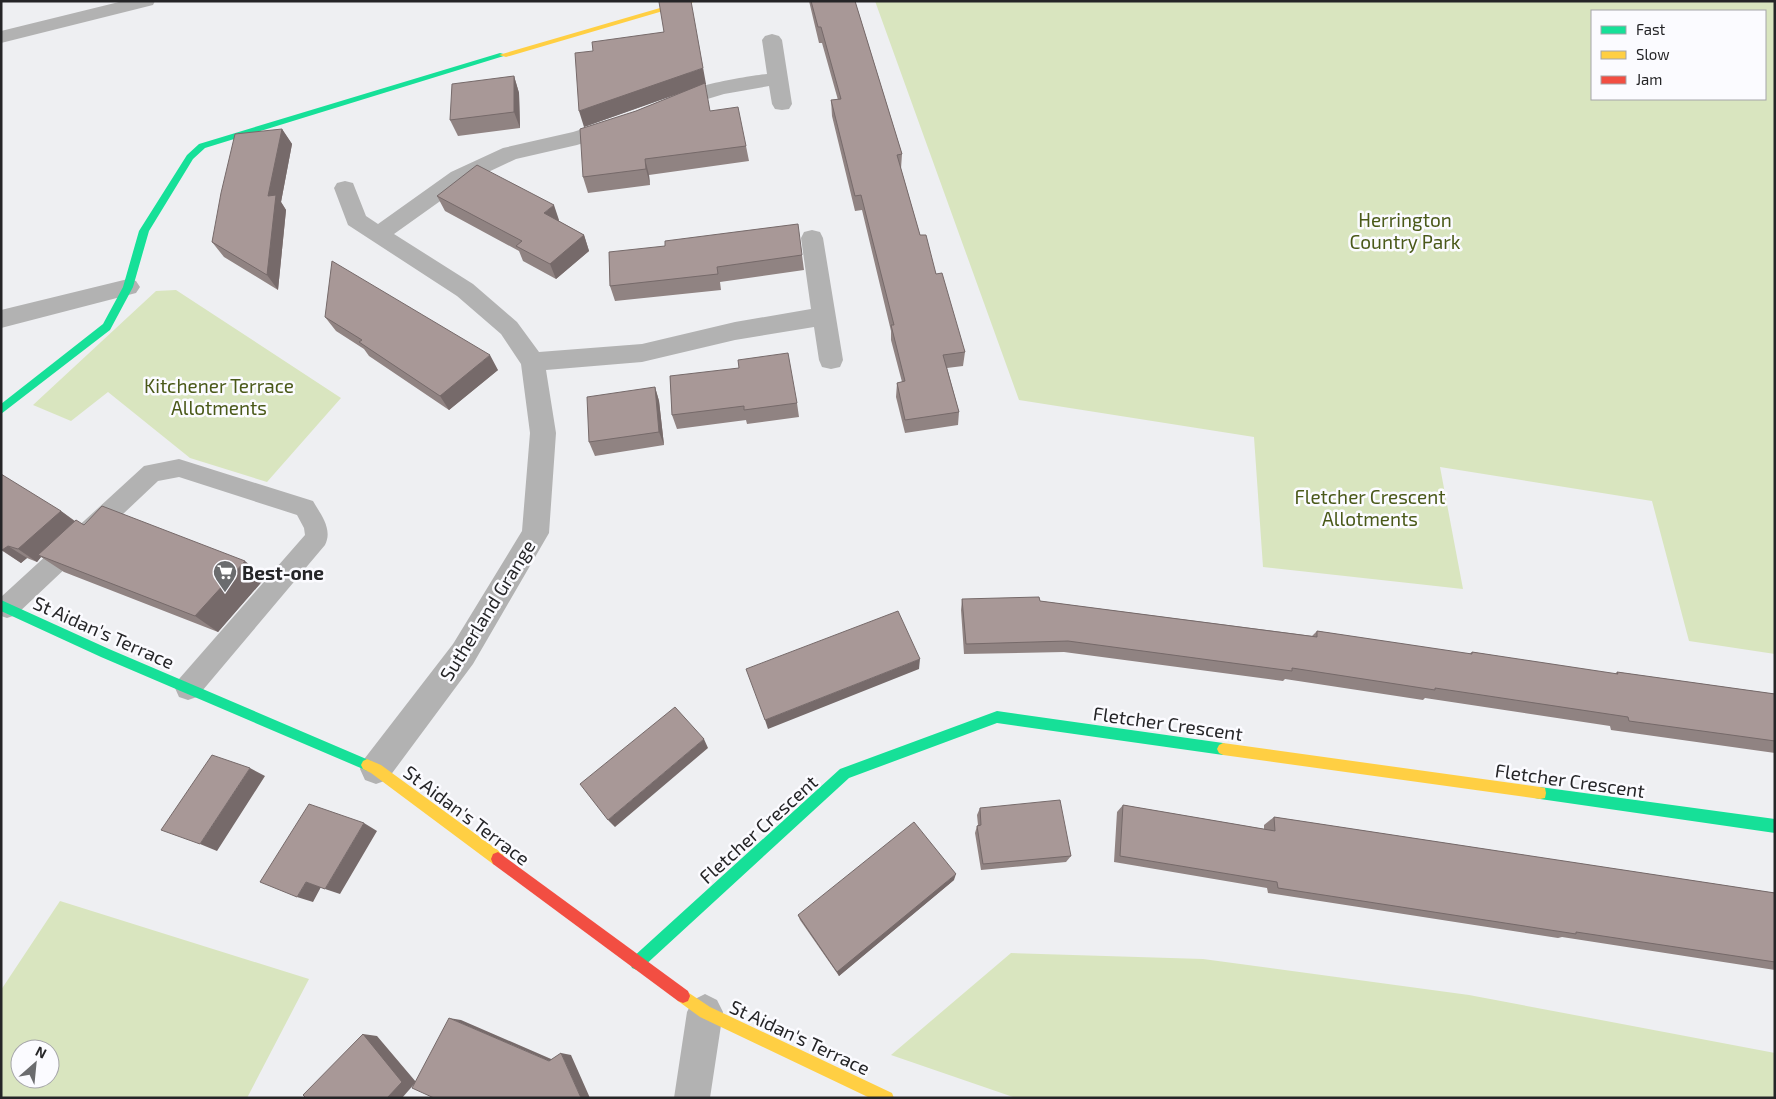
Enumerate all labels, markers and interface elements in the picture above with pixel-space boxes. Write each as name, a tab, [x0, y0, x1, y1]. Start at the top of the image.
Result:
legend	[1591, 10, 1766, 100]
text: Fast	[1636, 20, 1666, 38]
text: Slow	[1636, 45, 1670, 63]
text: Jam	[1636, 70, 1662, 88]
park label: Herrington Country Park	[1349, 208, 1461, 253]
park label: Kitchener Terrace Allotments	[144, 374, 294, 419]
park label: Fletcher Crescent Allotments	[1295, 485, 1446, 530]
street label: Sutherland Grange	[434, 535, 540, 685]
supermarket icon: Best-one	[212, 559, 238, 593]
place label: Best-one	[242, 561, 324, 584]
street label: St Aidan's Terrace	[30, 591, 178, 673]
street label: Fletcher Crescent	[1092, 701, 1244, 745]
street label: Fletcher Crescent	[1494, 758, 1646, 802]
street label: St Aidan's Terrace	[399, 760, 535, 870]
street label: Fletcher Crescent	[694, 770, 822, 888]
street label: St Aidan's Terrace	[726, 994, 874, 1080]
north arrow	[10, 1039, 60, 1089]
text: N	[33, 1042, 49, 1062]

